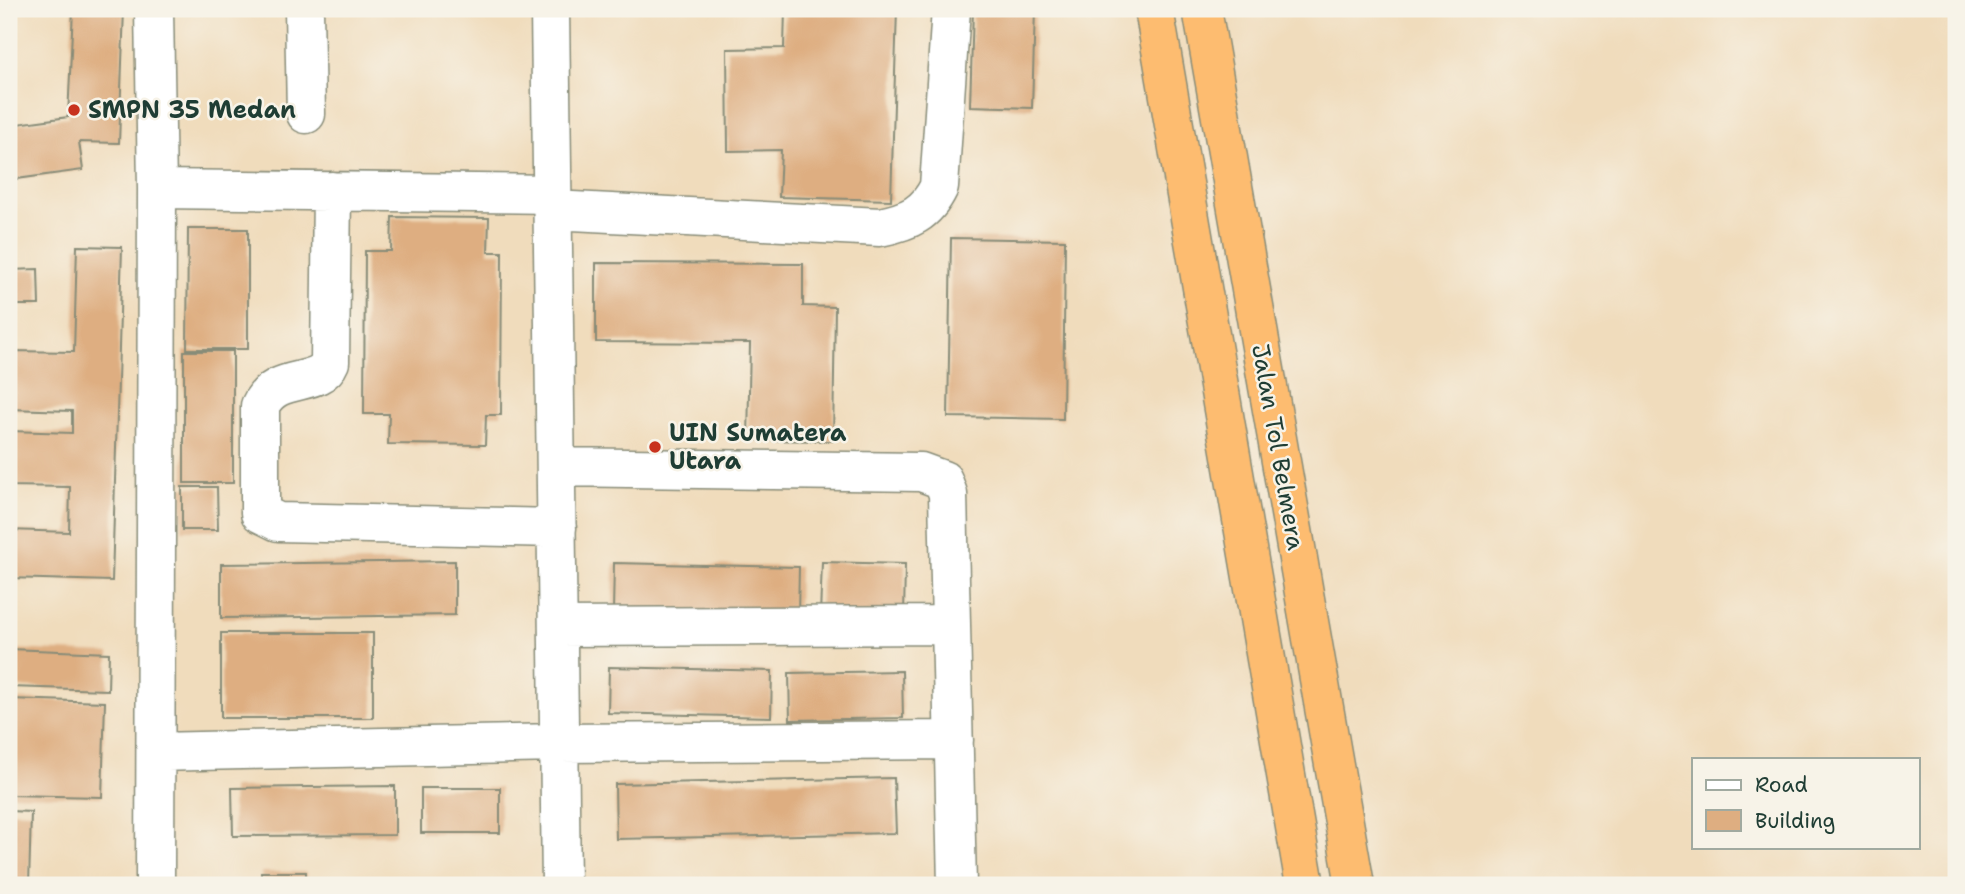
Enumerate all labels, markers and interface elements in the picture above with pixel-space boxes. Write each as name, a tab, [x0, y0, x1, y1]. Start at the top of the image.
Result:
place label: SMPN 35 Medan	[88, 94, 296, 126]
marker: SMPN 35 Medan	[66, 102, 82, 118]
street label: Jalan Tol Belmera	[1244, 341, 1312, 553]
place label: UIN Sumatera Utara	[669, 417, 847, 477]
marker: UIN Sumatera Utara	[647, 439, 663, 455]
legend	[1692, 758, 1920, 848]
text: Road	[1755, 771, 1808, 799]
text: Building	[1755, 807, 1835, 835]

